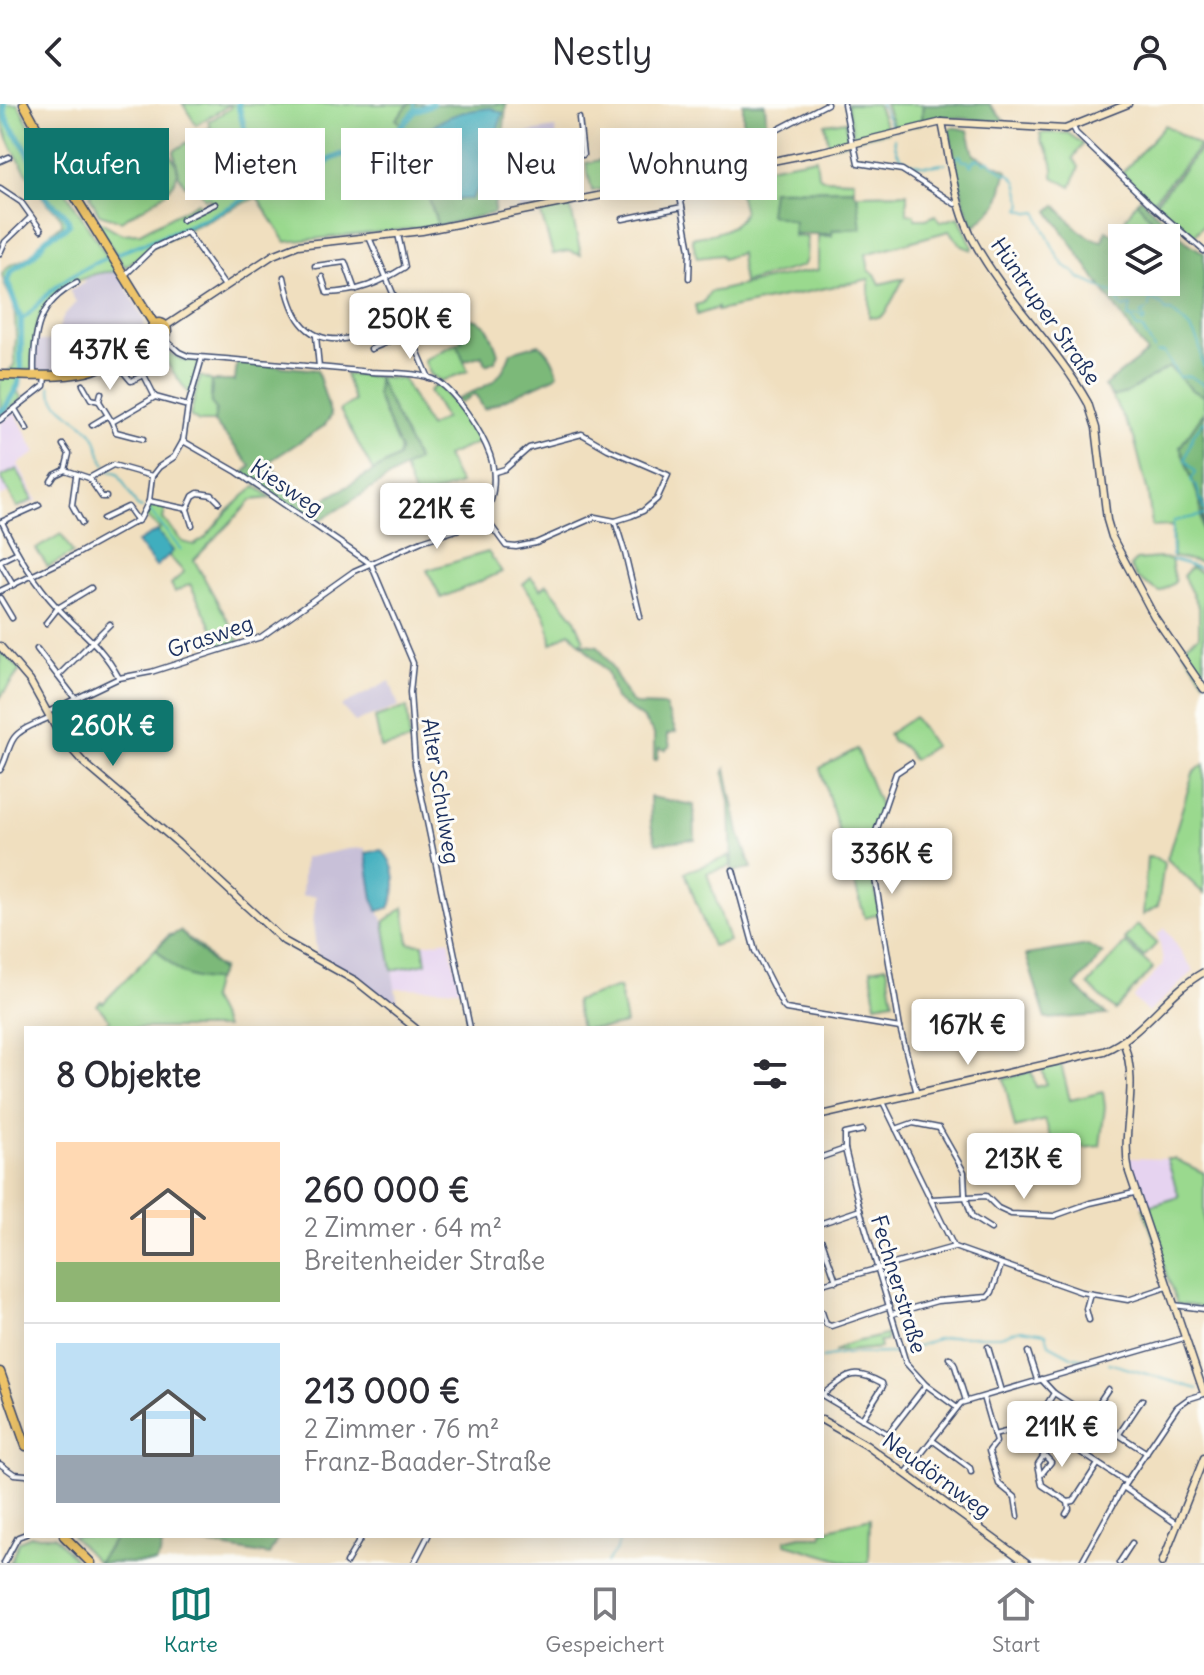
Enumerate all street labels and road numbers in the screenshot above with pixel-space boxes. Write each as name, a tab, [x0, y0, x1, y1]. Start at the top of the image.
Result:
street label: Hüntruper Straße	[985, 232, 1107, 390]
street label: Kiesweg	[245, 453, 329, 521]
street label: Grasweg	[164, 608, 256, 664]
street label: Alter Schulweg	[416, 716, 466, 866]
street label: Fechnerstraße	[865, 1211, 933, 1357]
street label: Neudörnweg	[877, 1426, 997, 1524]

